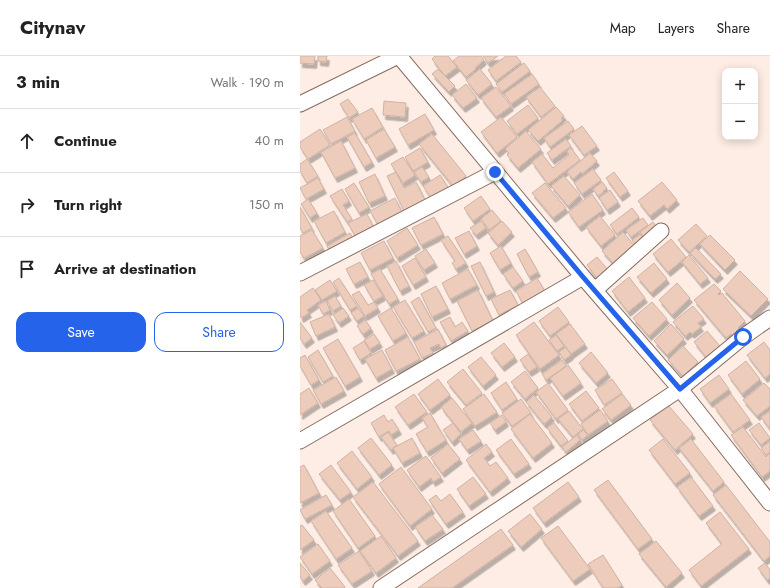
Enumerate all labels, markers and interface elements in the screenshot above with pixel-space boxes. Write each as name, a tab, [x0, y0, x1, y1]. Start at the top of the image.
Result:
text: Citynav	[20, 14, 86, 41]
text: Map	[610, 18, 636, 38]
text: Layers	[658, 18, 694, 38]
text: Share	[716, 18, 750, 38]
map controls	[722, 68, 758, 140]
button: +	[722, 68, 758, 104]
text: 3 min	[16, 70, 60, 94]
text: Walk · 190 m	[211, 73, 284, 92]
button: −	[722, 104, 758, 140]
icon: ahead	[16, 130, 38, 152]
text: Continue	[54, 130, 117, 152]
text: 40 m	[255, 131, 284, 150]
route end	[486, 163, 504, 181]
icon: right	[16, 194, 38, 216]
text: Turn right	[54, 194, 122, 216]
text: 150 m	[249, 195, 284, 214]
icon: arrive	[16, 258, 38, 280]
text: Arrive at destination	[54, 258, 196, 280]
button: Save	[16, 312, 146, 352]
button: Share	[154, 312, 284, 352]
route start	[734, 328, 752, 346]

